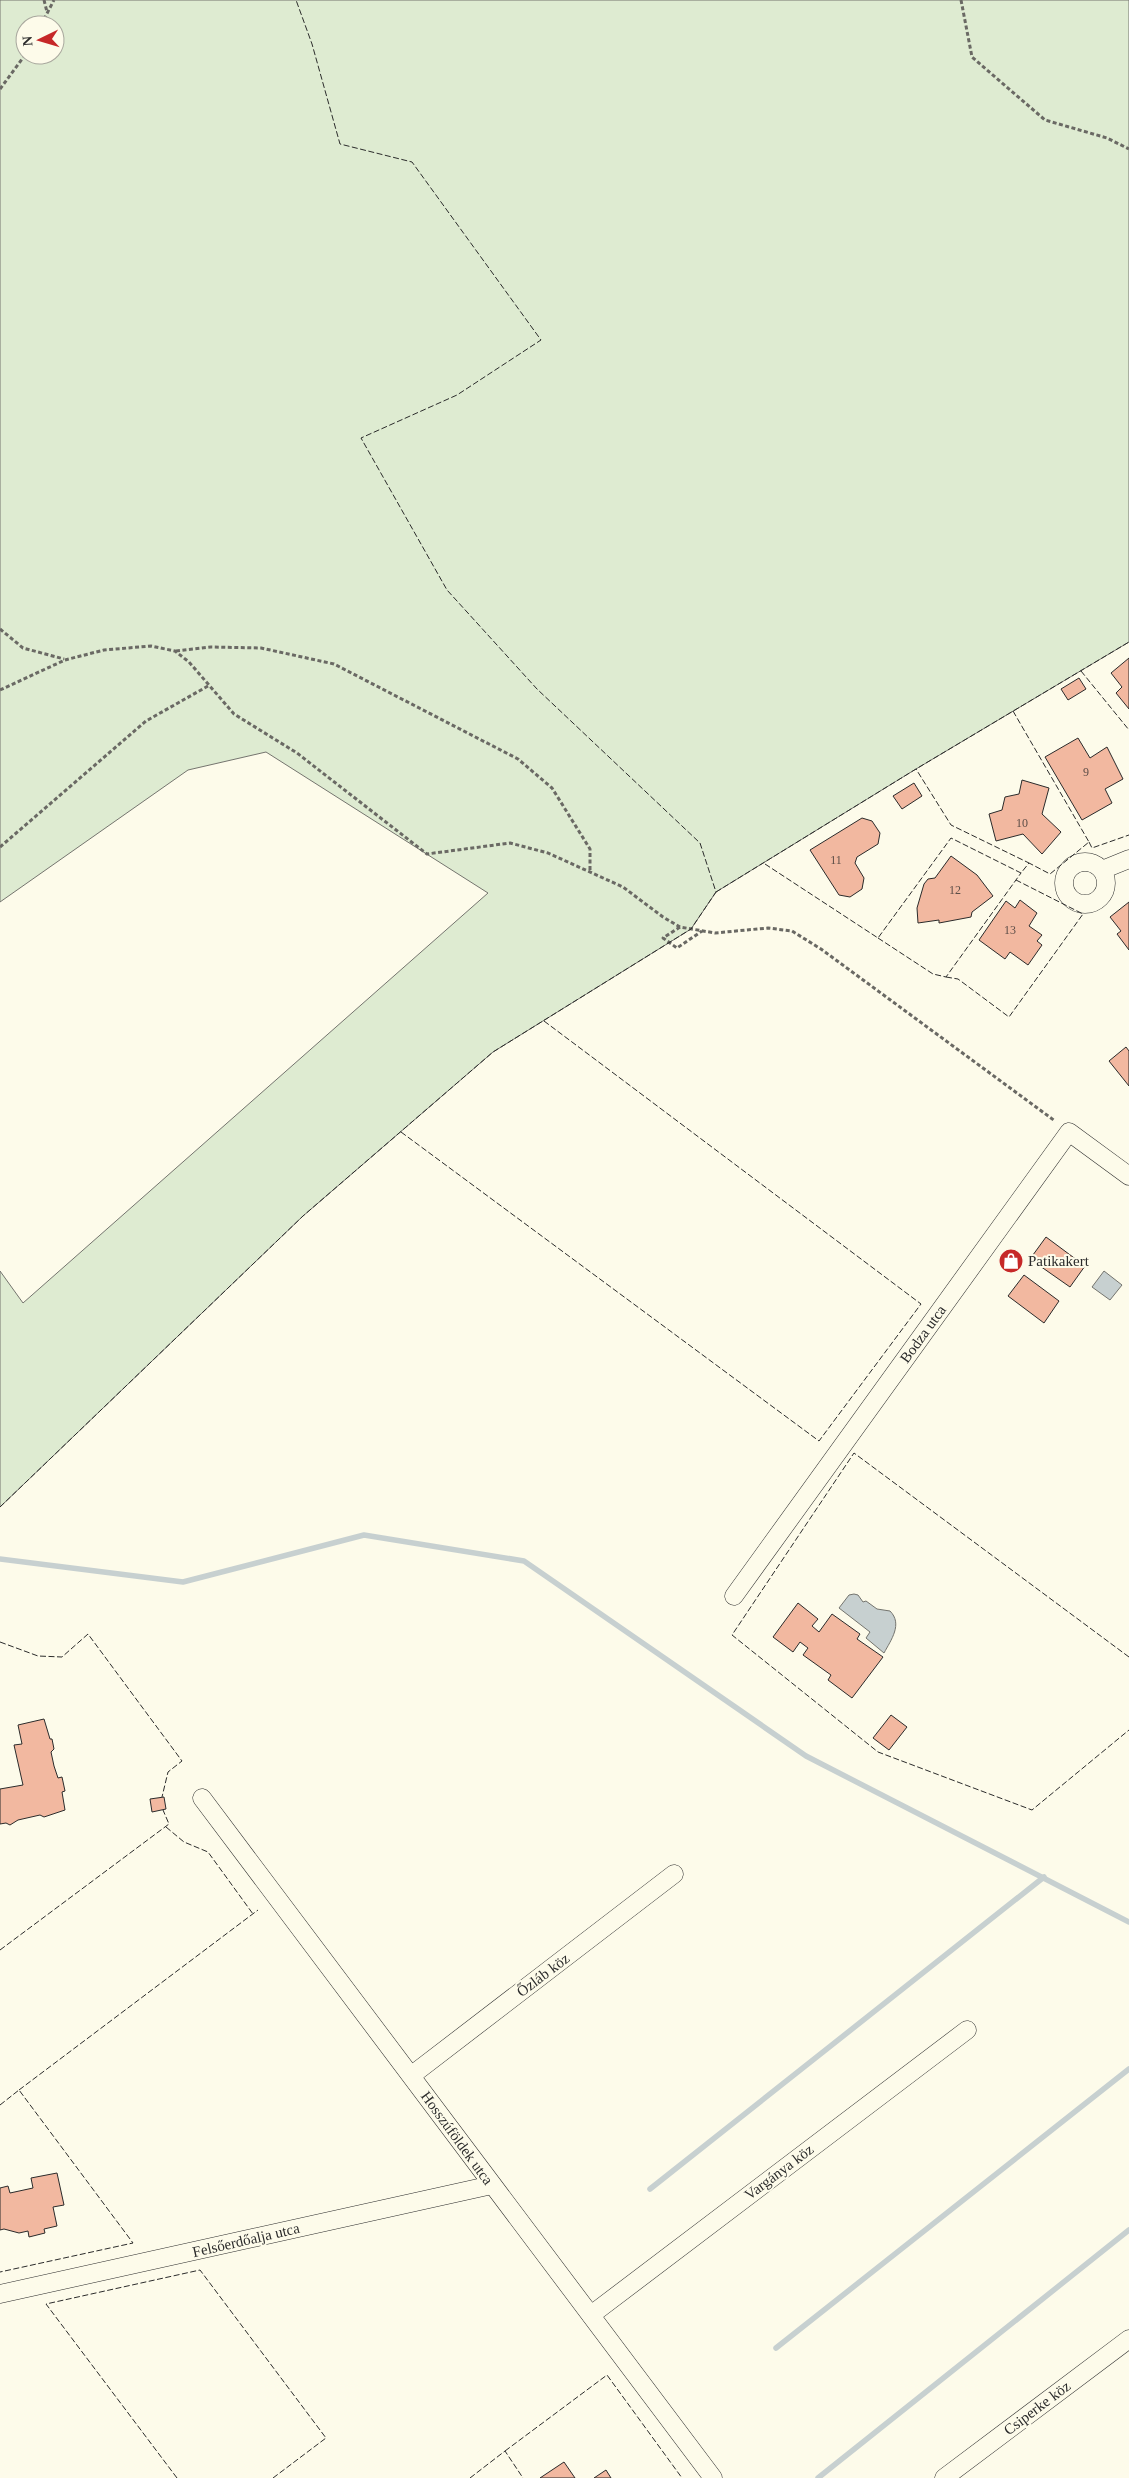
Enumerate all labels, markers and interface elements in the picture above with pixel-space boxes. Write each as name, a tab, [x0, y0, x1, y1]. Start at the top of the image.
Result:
north arrow	[15, 15, 65, 65]
text: N	[20, 35, 35, 47]
house number: 9	[1083, 765, 1089, 779]
house number: 10	[1016, 816, 1028, 830]
house number: 11	[830, 853, 842, 867]
house number: 12	[949, 883, 961, 897]
house number: 13	[1004, 923, 1016, 937]
shop icon: Patikakert	[998, 1248, 1024, 1274]
place label: Patikakert	[1028, 1253, 1090, 1269]
street label: Bodza utca	[897, 1302, 949, 1366]
street label: Őzláb köz	[514, 1950, 573, 2000]
street label: Hosszúföldek utca	[418, 2088, 496, 2188]
street label: Vargánya köz	[742, 2141, 817, 2203]
street label: Felsőerdőalja utca	[191, 2220, 301, 2260]
street label: Csiperke köz	[1001, 2378, 1074, 2438]

